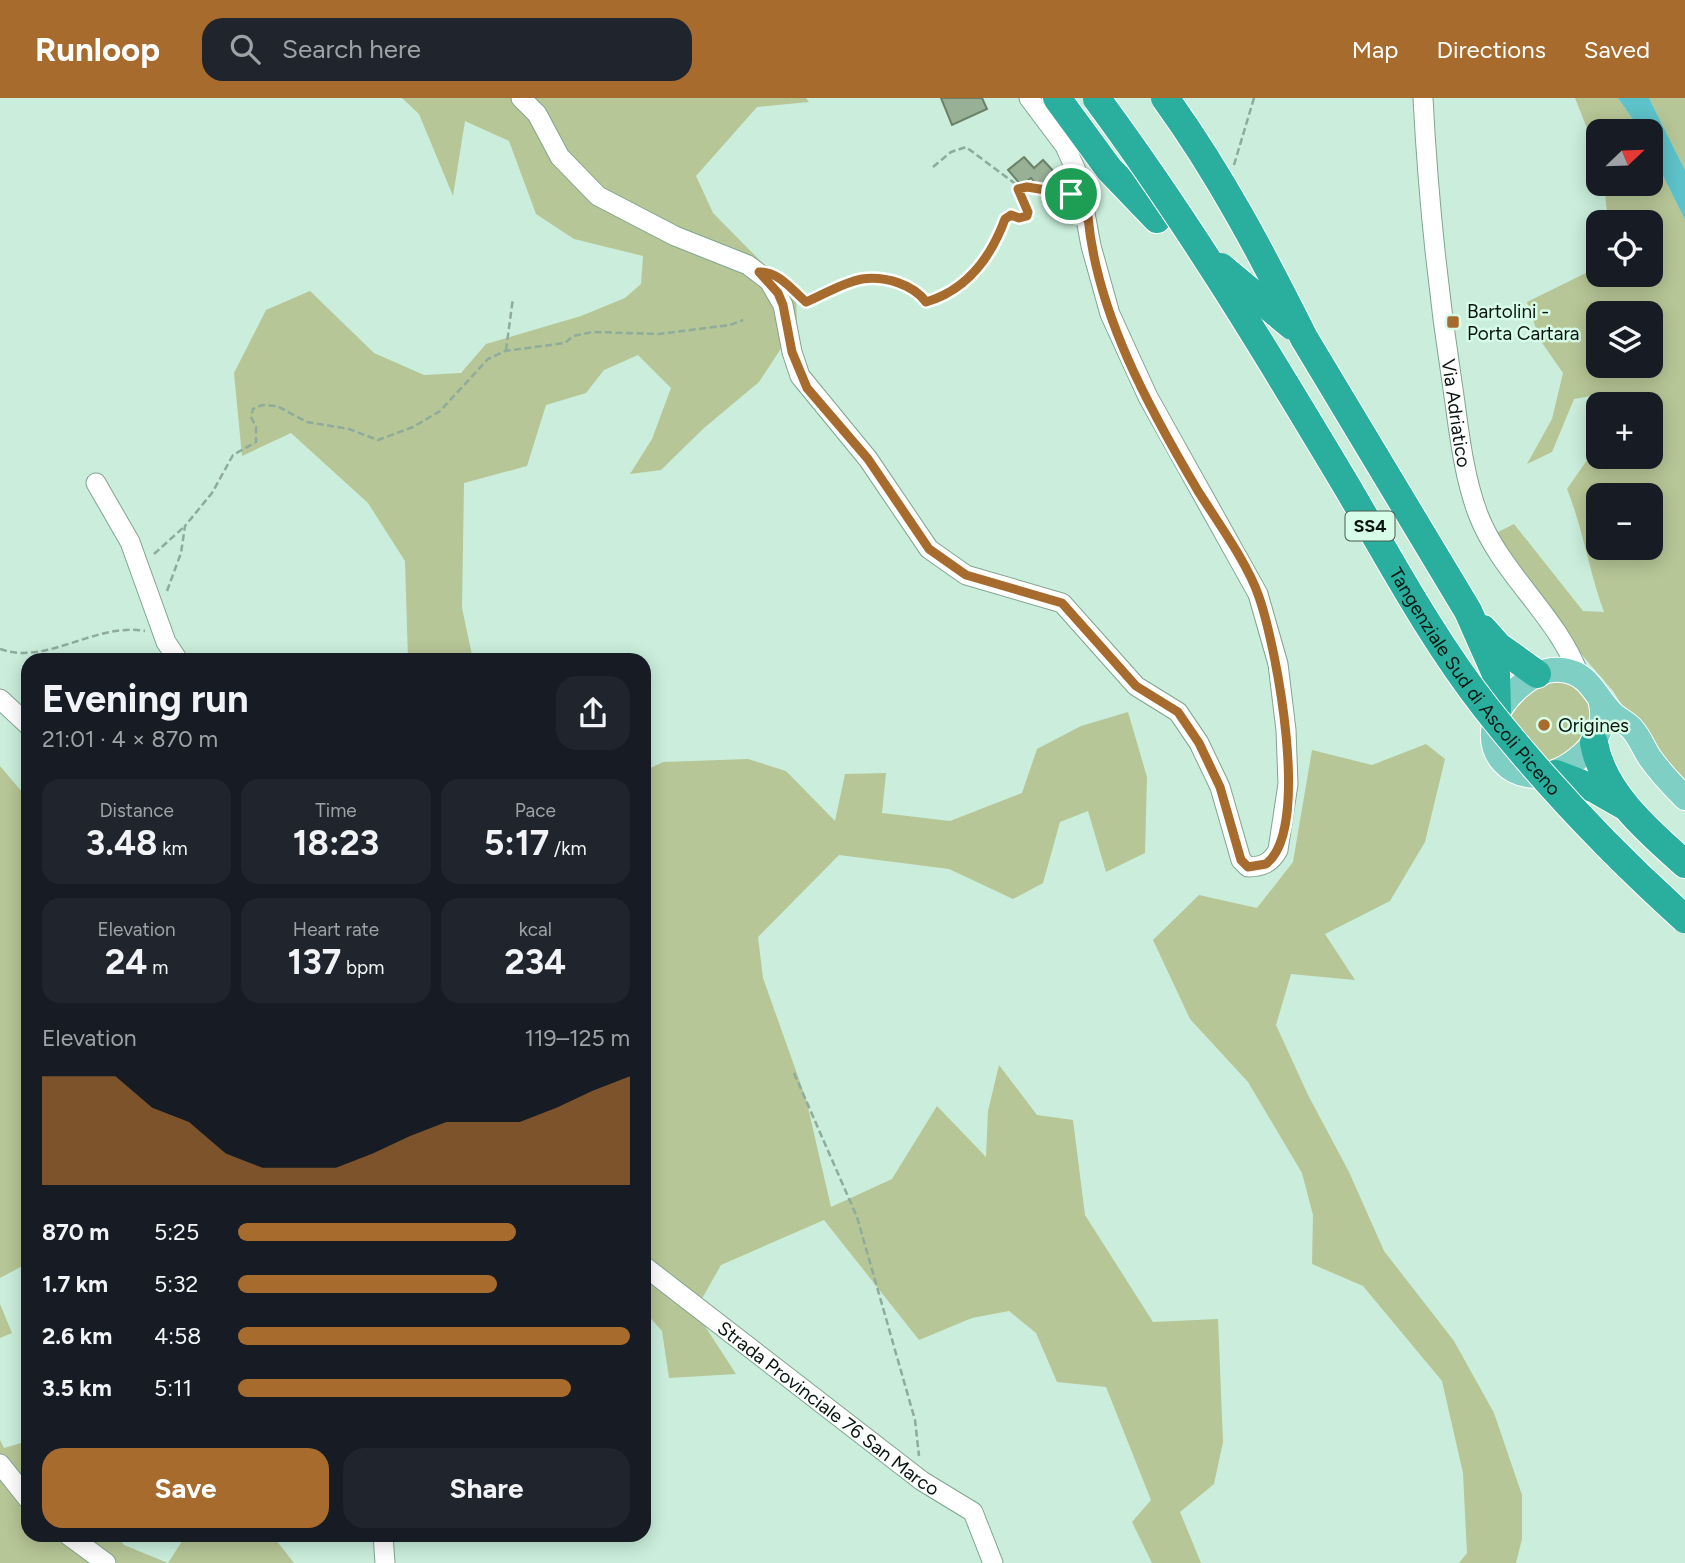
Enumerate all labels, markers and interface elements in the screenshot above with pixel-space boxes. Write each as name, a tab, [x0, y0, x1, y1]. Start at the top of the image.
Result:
search box	[202, 18, 692, 81]
text: Runloop	[35, 30, 160, 69]
icon: search	[226, 30, 264, 68]
text: Search here	[282, 33, 421, 65]
text: Map	[1352, 35, 1398, 64]
text: Directions	[1436, 35, 1546, 64]
text: Saved	[1584, 35, 1650, 64]
north arrow	[1586, 119, 1662, 196]
map controls	[1586, 119, 1663, 560]
pin	[1041, 164, 1101, 224]
icon: arrive	[1052, 175, 1090, 213]
button: locate	[1586, 210, 1663, 287]
place label: Bartolini - Porta Cartara	[1467, 300, 1580, 345]
button: layers	[1586, 301, 1663, 378]
marker: Bartolini - Porta Cartara	[1445, 314, 1461, 330]
street label: Via Adriatico	[1437, 357, 1476, 469]
button: +	[1586, 392, 1663, 469]
button: −	[1586, 483, 1663, 560]
road number: SS4	[1346, 512, 1394, 540]
street label: Tangenziale Sud di Ascoli Piceno	[1384, 563, 1566, 800]
text: Evening run	[42, 676, 249, 722]
button: share	[556, 676, 630, 750]
place label: Origines	[1558, 714, 1629, 737]
marker: Origines	[1536, 717, 1552, 733]
text: 21:01 · 4 × 870 m	[42, 725, 218, 753]
text: Distance	[99, 799, 174, 822]
text: Time	[315, 799, 357, 822]
text: Pace	[515, 799, 556, 822]
text: 3.48	[86, 822, 157, 864]
text: 18:23	[293, 822, 379, 864]
text: 5:17	[484, 822, 549, 864]
text: km	[157, 837, 188, 860]
text: /km	[549, 837, 587, 860]
text: Elevation	[98, 918, 176, 941]
text: Heart rate	[293, 918, 379, 941]
text: kcal	[519, 918, 552, 941]
text: 24	[105, 941, 147, 983]
text: 137	[288, 941, 341, 983]
text: 234	[504, 941, 566, 983]
text: m	[147, 956, 168, 979]
text: bpm	[341, 956, 384, 979]
text: Elevation	[42, 1024, 137, 1052]
text: 119–125 m	[524, 1024, 630, 1052]
text: 870 m	[42, 1218, 109, 1246]
text: 5:25	[154, 1218, 199, 1246]
text: 1.7 km	[42, 1270, 108, 1298]
text: 5:32	[154, 1270, 198, 1298]
street label: Strada Provinciale 76 San Marco	[713, 1316, 943, 1501]
text: 2.6 km	[42, 1322, 112, 1350]
text: 4:58	[154, 1322, 201, 1350]
text: 3.5 km	[42, 1374, 112, 1402]
text: 5:11	[154, 1374, 192, 1402]
button: Save	[42, 1448, 329, 1528]
button: Share	[343, 1448, 630, 1528]

